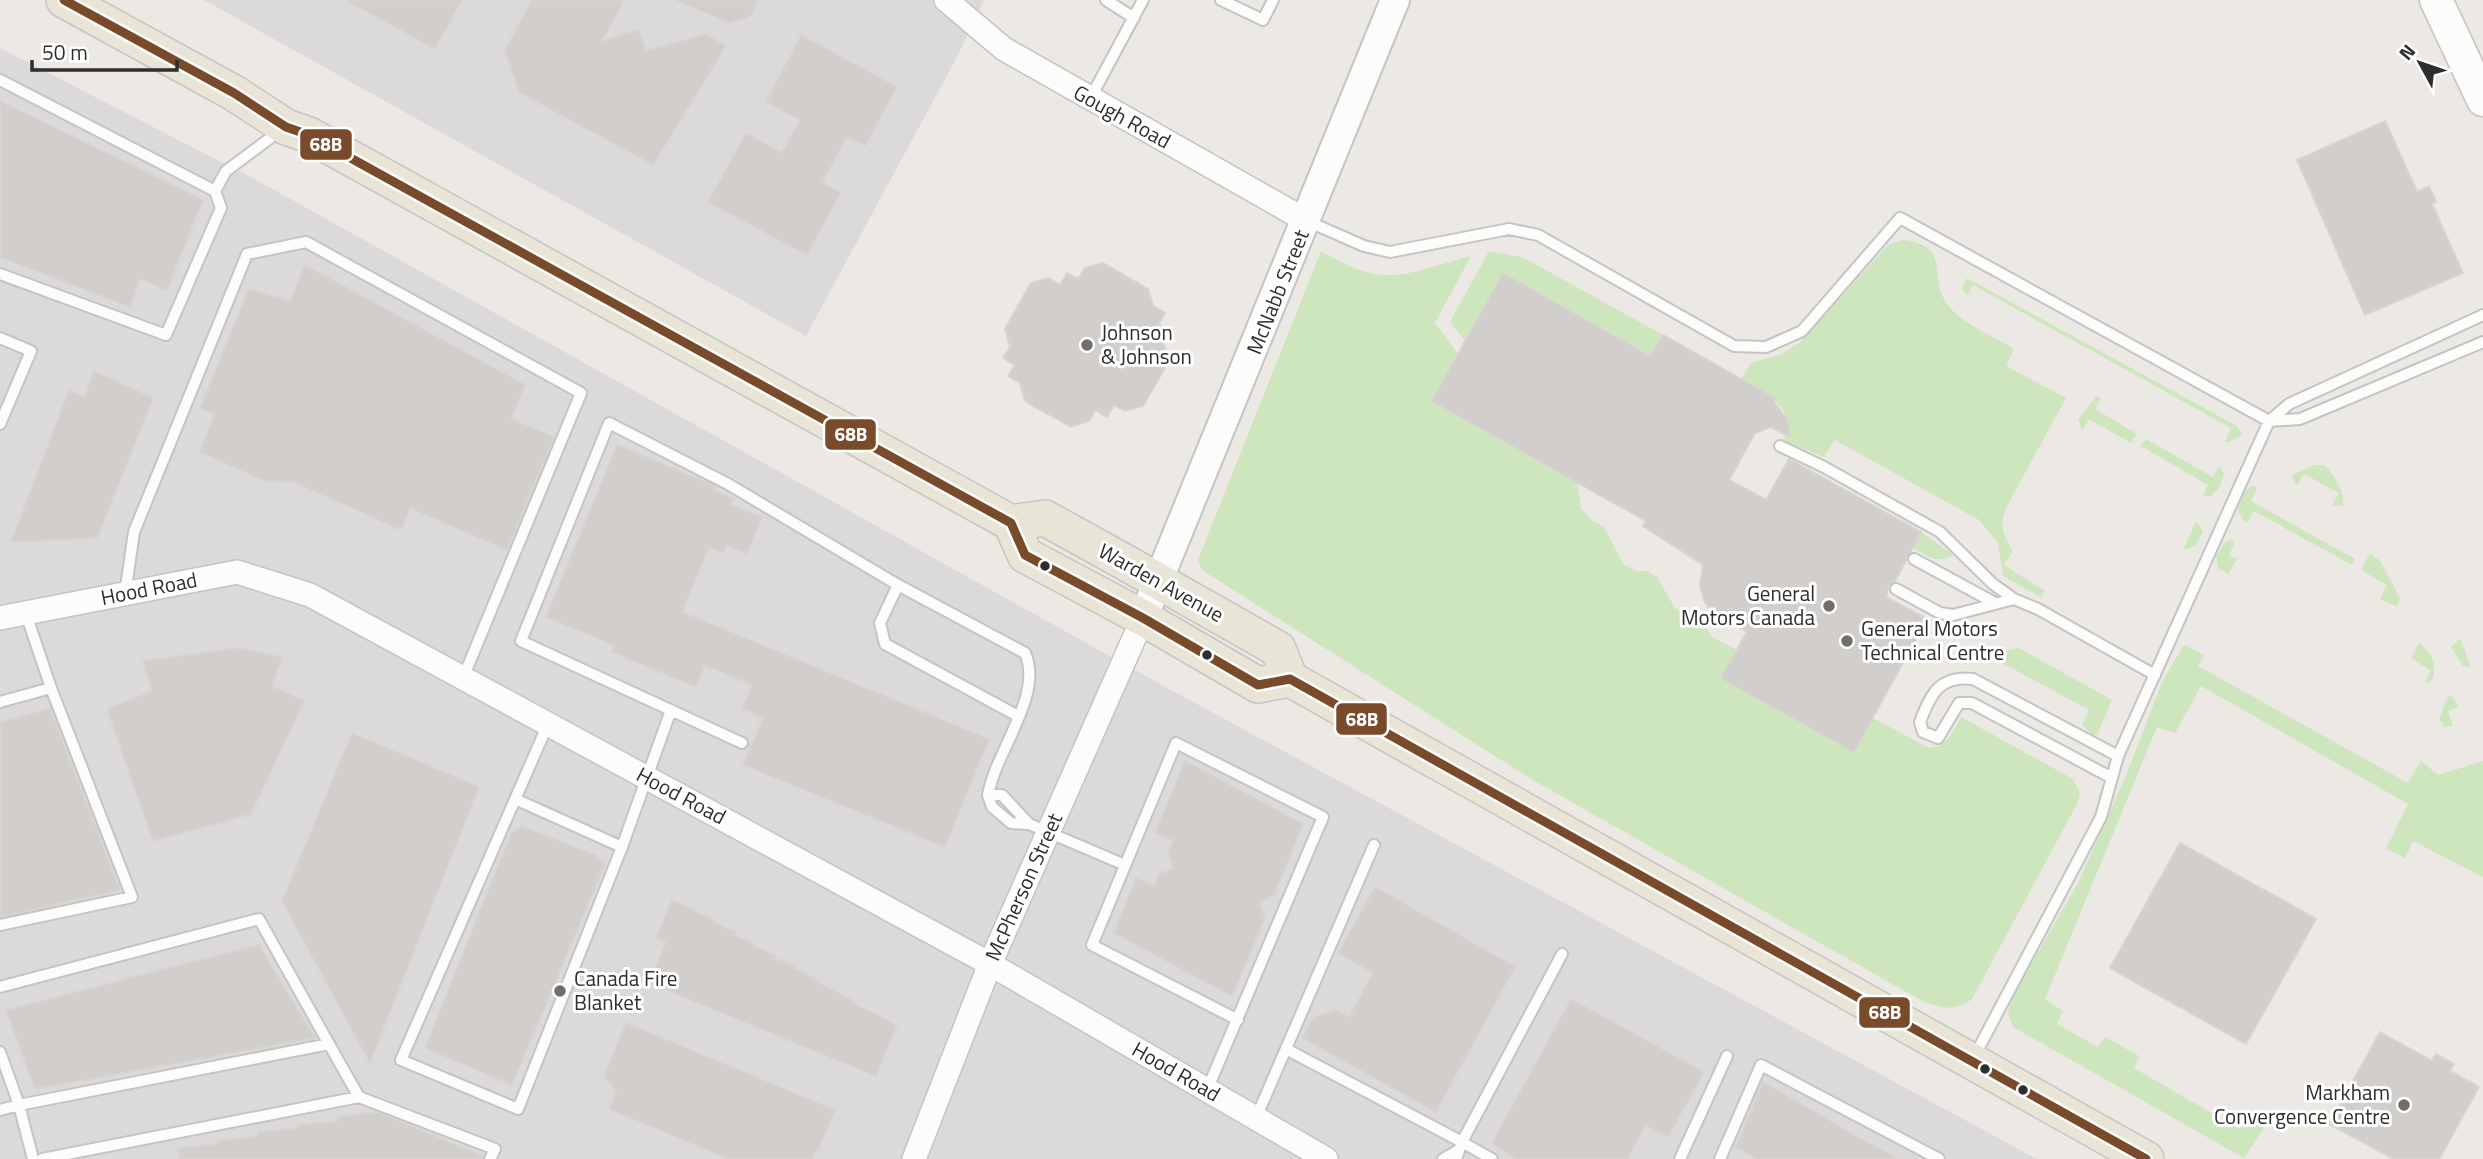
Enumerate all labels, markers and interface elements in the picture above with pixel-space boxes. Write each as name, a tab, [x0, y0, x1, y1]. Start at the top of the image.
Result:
scale bar	[32, 28, 177, 72]
north arrow	[2385, 28, 2455, 98]
text: 50 m	[42, 36, 88, 68]
text: N	[2391, 37, 2422, 66]
street label: Gough Road	[1068, 76, 1177, 156]
line badge: 68B	[299, 128, 353, 161]
text: 68B	[310, 129, 342, 158]
street label: McNabb Street	[1237, 224, 1317, 359]
place label: Johnson & Johnson	[1101, 316, 1192, 372]
marker: Johnson & Johnson	[1079, 337, 1095, 353]
line badge: 68B	[824, 418, 877, 451]
text: 68B	[835, 419, 867, 448]
street label: Warden Avenue	[1093, 534, 1230, 630]
unlabelled marker	[1038, 559, 1052, 573]
street label: Hood Road	[98, 563, 200, 613]
place label: General Motors Canada	[1681, 577, 1815, 633]
marker: General Motors Canada	[1821, 598, 1837, 614]
place label: General Motors Technical Centre	[1861, 612, 2004, 668]
marker: General Motors Technical Centre	[1839, 633, 1855, 649]
unlabelled marker	[1200, 648, 1214, 662]
line badge: 68B	[1335, 702, 1388, 736]
text: 68B	[1346, 704, 1378, 733]
street label: Hood Road	[631, 758, 732, 832]
street label: McPherson Street	[976, 807, 1070, 966]
place label: Canada Fire Blanket	[574, 962, 677, 1018]
marker: Canada Fire Blanket	[552, 983, 568, 999]
line badge: 68B	[1858, 996, 1911, 1029]
text: 68B	[1869, 997, 1901, 1026]
street label: Hood Road	[1126, 1033, 1227, 1109]
unlabelled marker	[1978, 1062, 1992, 1076]
place label: Markham Convergence Centre	[2214, 1076, 2390, 1132]
unlabelled marker	[2016, 1083, 2030, 1097]
marker: Markham Convergence Centre	[2396, 1097, 2412, 1113]

